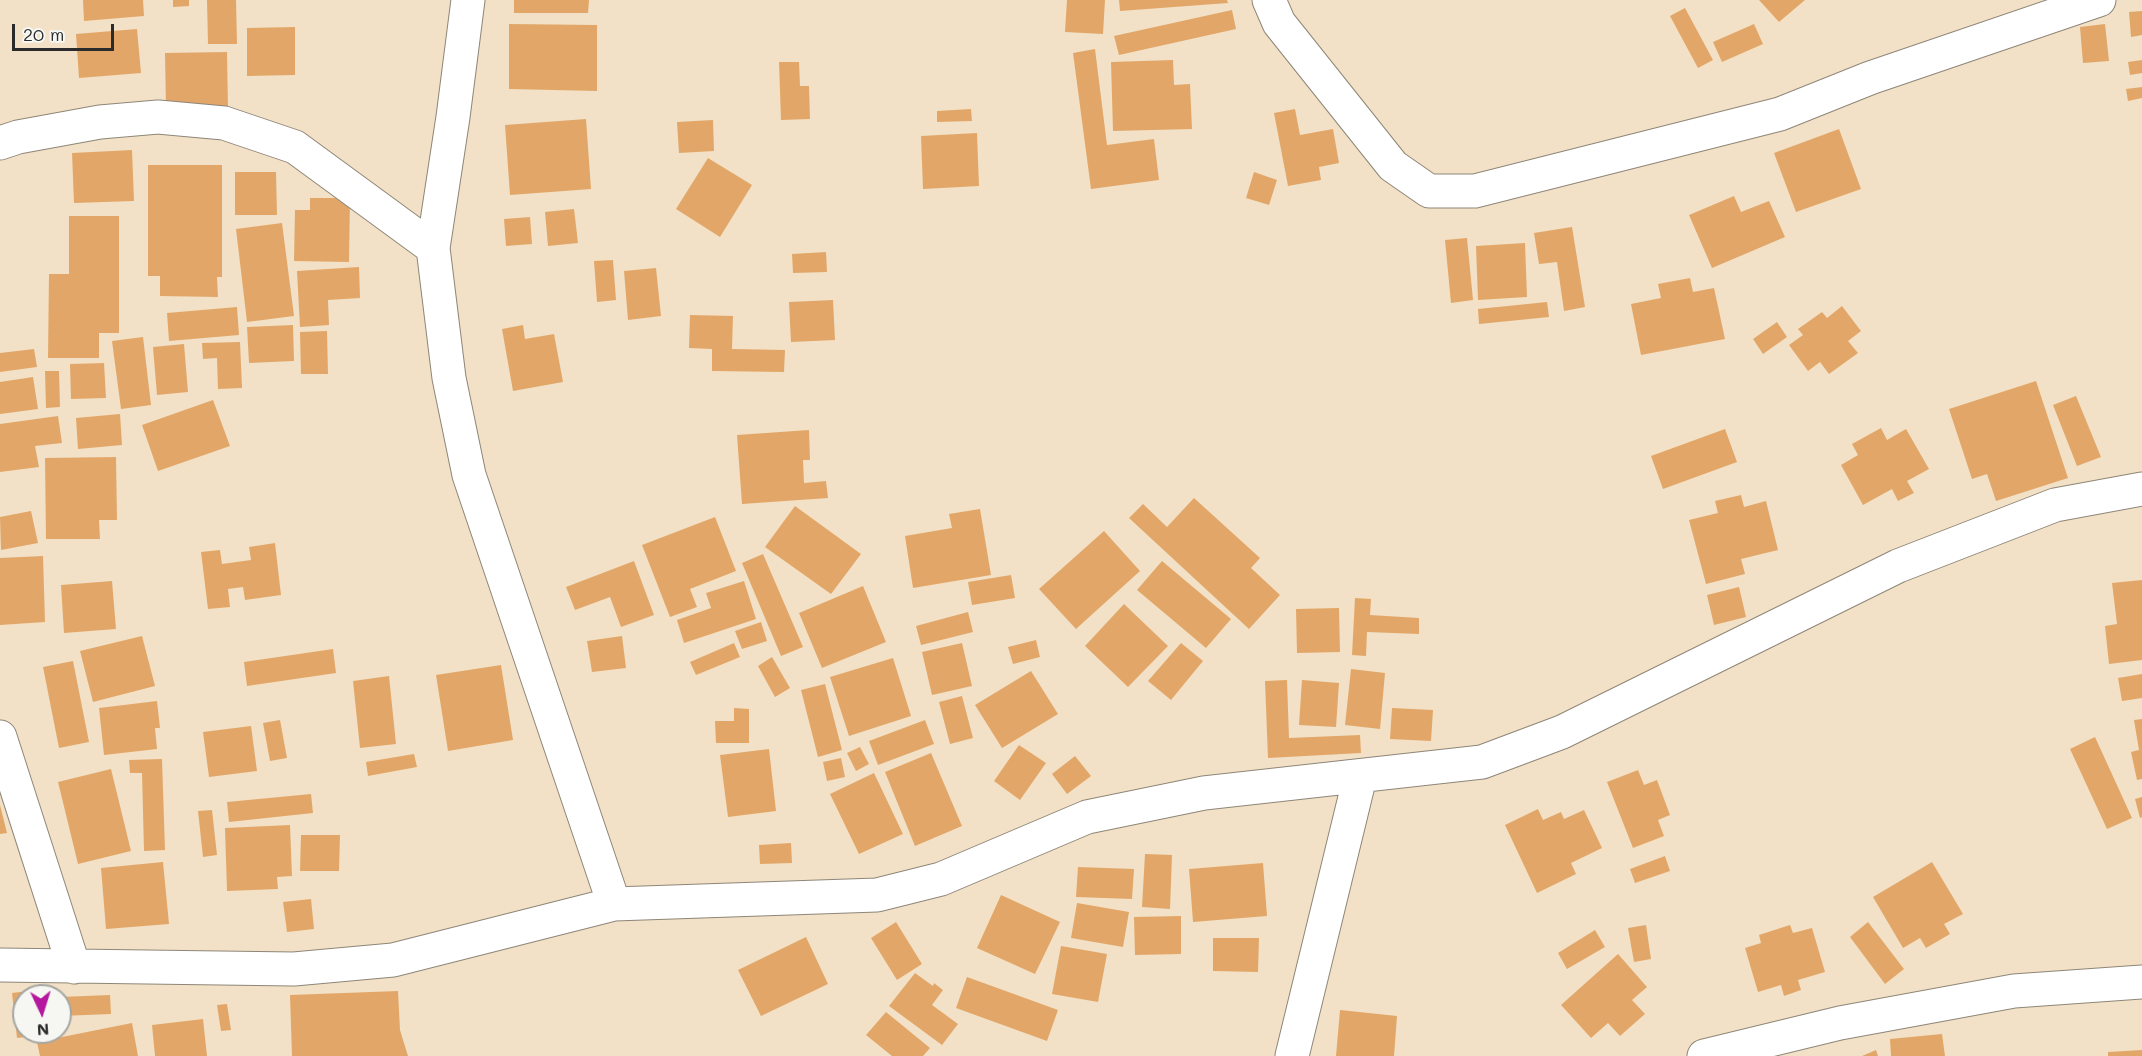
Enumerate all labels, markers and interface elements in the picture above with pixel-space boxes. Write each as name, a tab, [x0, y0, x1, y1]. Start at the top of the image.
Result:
scale bar	[15, 12, 117, 50]
text: 20 m	[23, 22, 64, 46]
north arrow	[12, 984, 72, 1044]
text: N	[36, 1020, 50, 1041]

